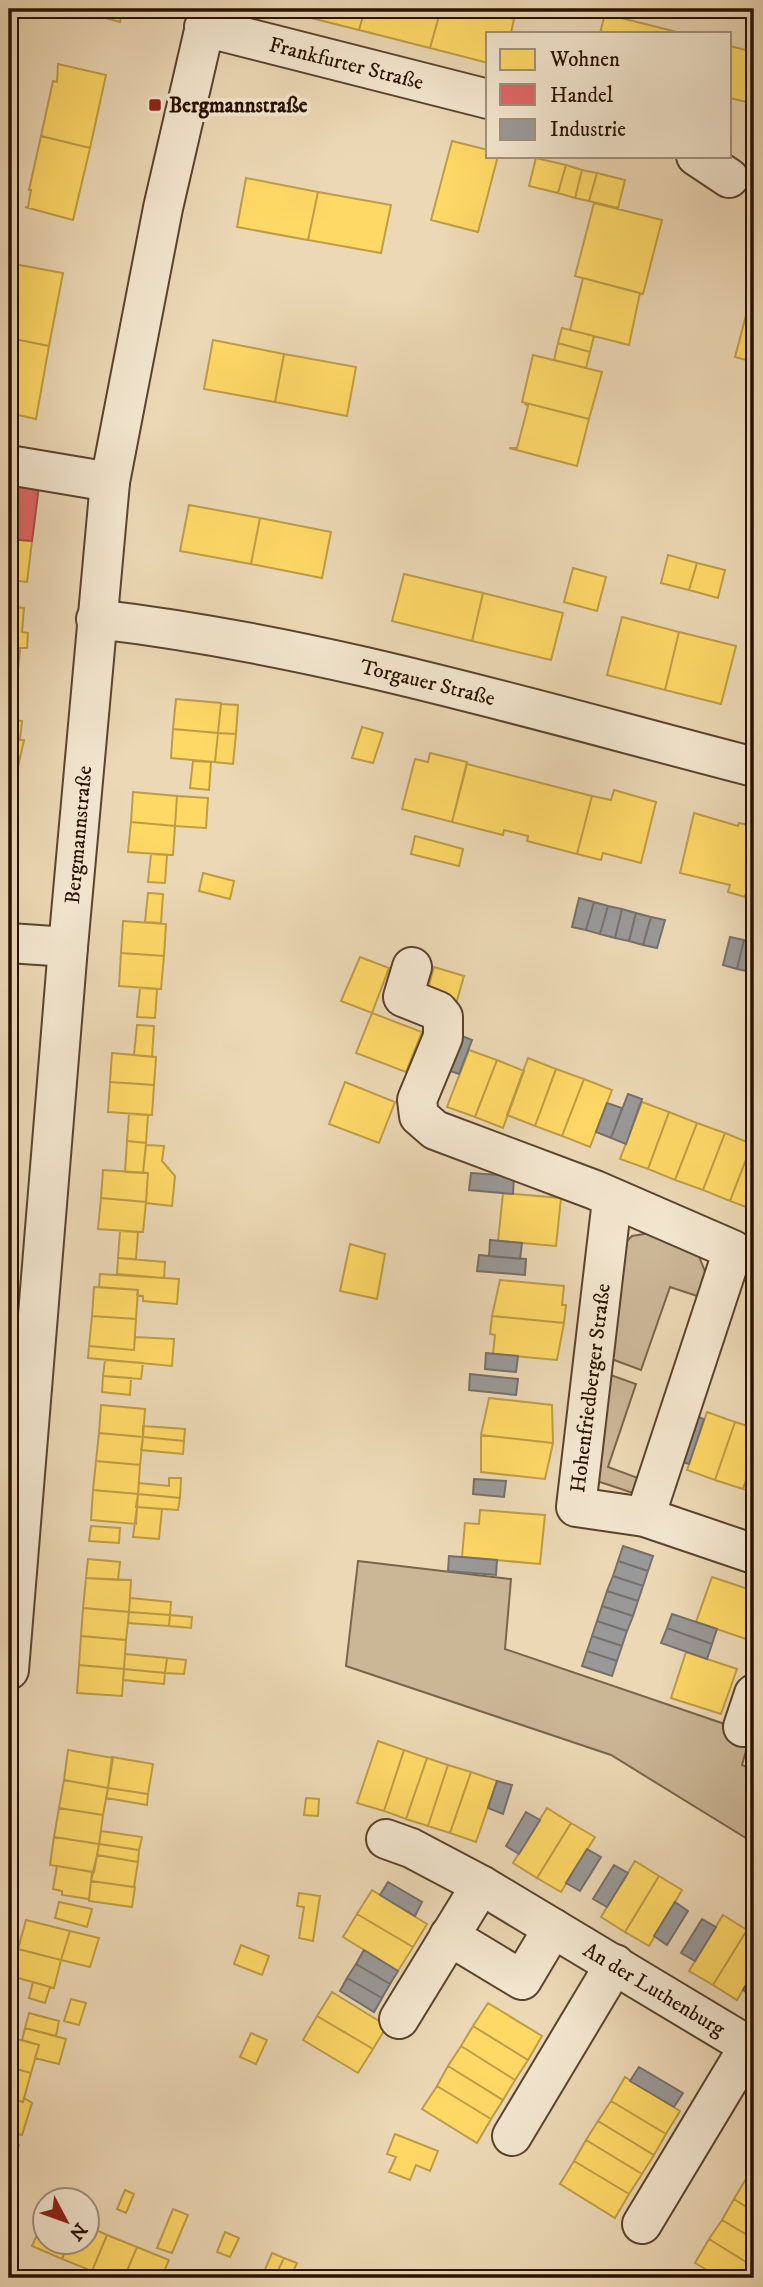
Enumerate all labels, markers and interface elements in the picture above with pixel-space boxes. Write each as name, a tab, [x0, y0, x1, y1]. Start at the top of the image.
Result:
street label: Frankfurter Straße	[266, 32, 426, 96]
legend	[486, 32, 732, 158]
text: Wohnen	[549, 47, 620, 73]
text: Handel	[550, 83, 614, 109]
place label: Bergmannstraße	[169, 93, 308, 119]
marker: Bergmannstraße	[147, 97, 163, 113]
text: Industrie	[550, 117, 626, 143]
street label: Torgauer Straße	[358, 654, 498, 712]
street label: Bergmannstraße	[60, 764, 98, 905]
street label: Hohenfriedberger Straße	[565, 1282, 617, 1494]
street label: An der Luthenburg	[578, 1937, 730, 2043]
north arrow	[32, 2186, 102, 2256]
text: N	[64, 2218, 91, 2245]

